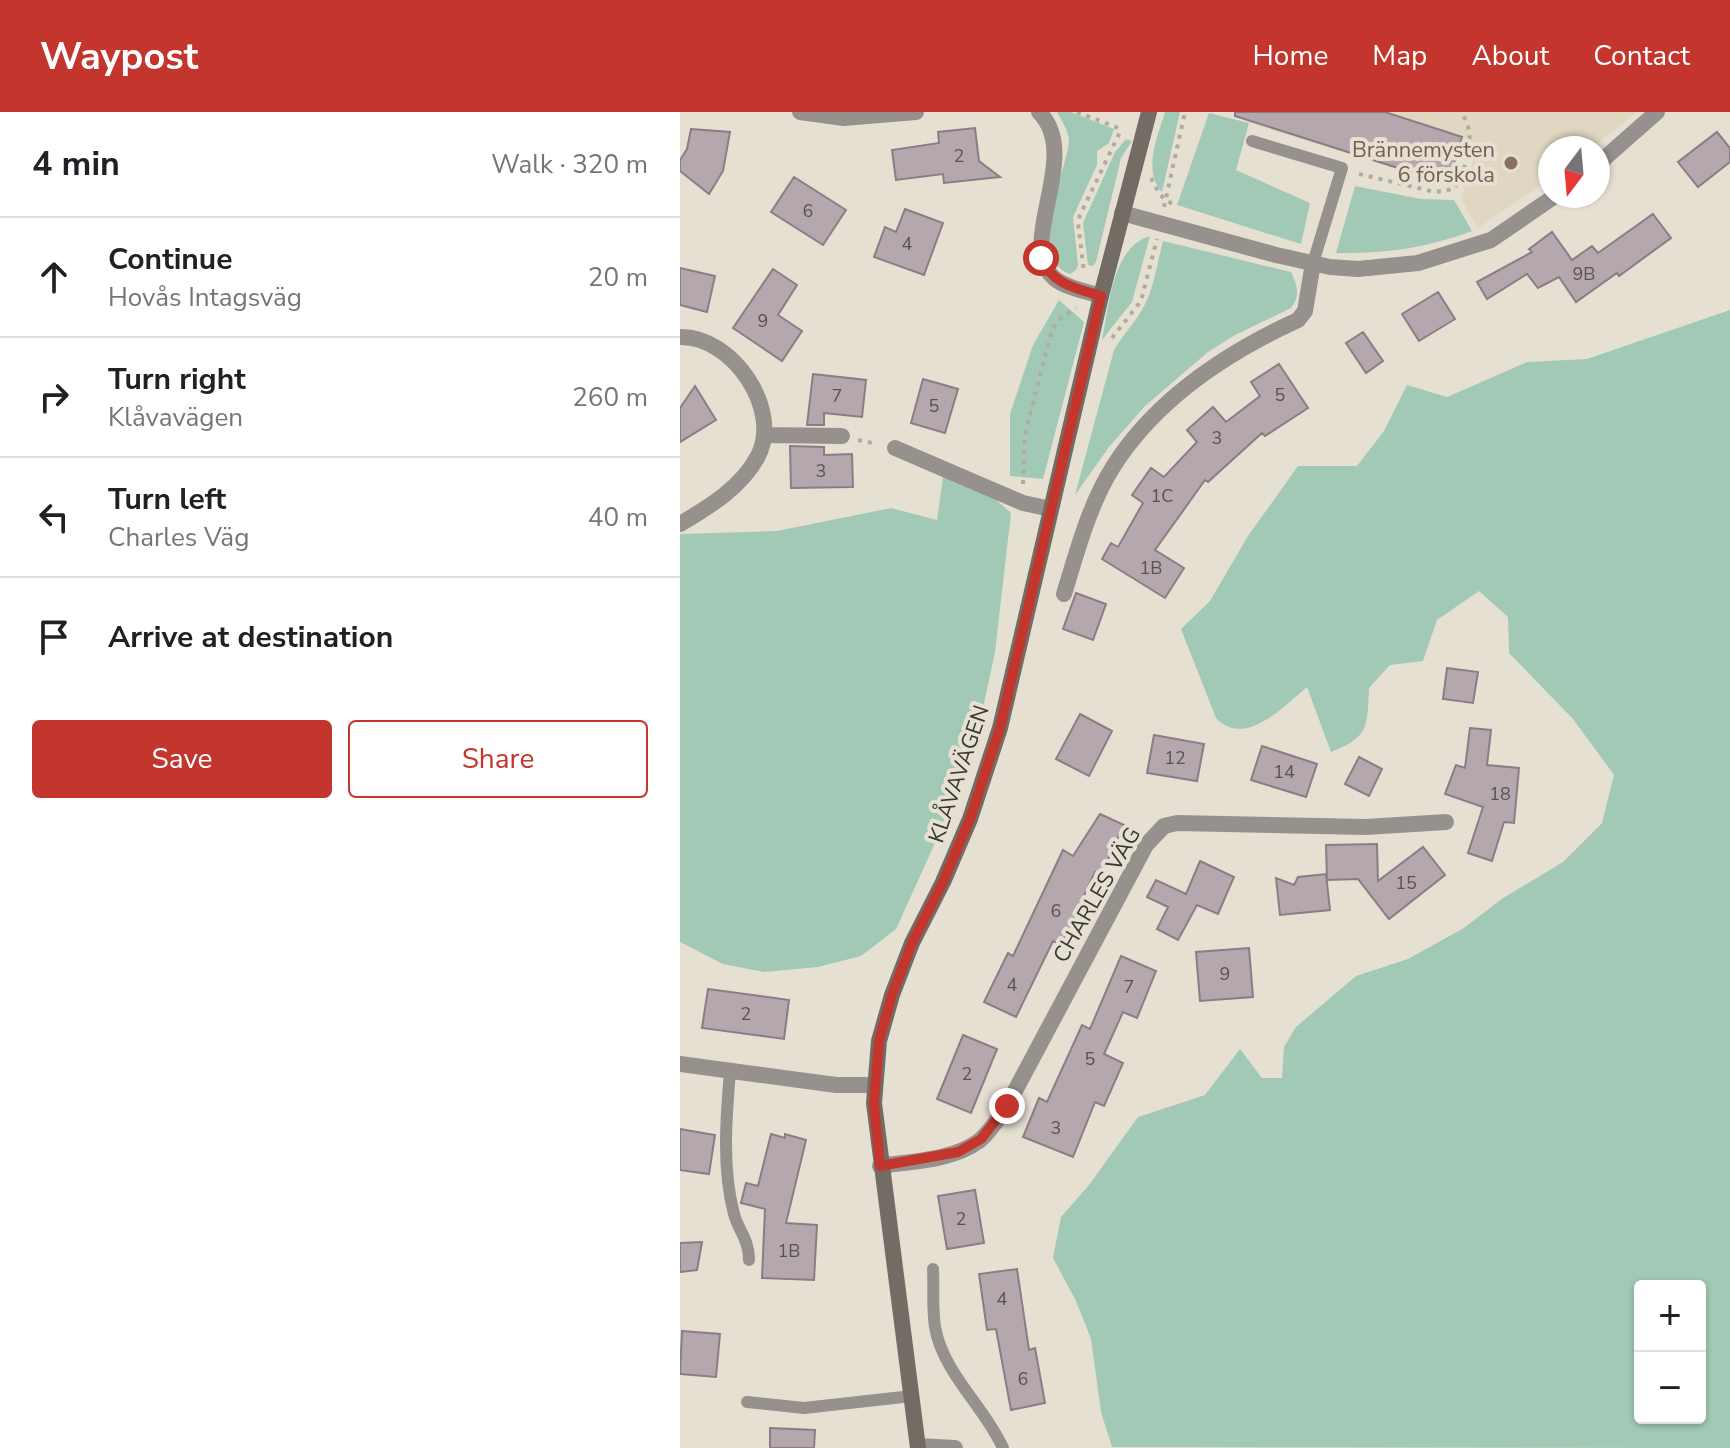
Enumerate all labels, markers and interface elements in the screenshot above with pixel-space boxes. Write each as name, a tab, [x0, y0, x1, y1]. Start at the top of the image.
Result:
text: Waypost	[40, 31, 198, 82]
text: Home	[1253, 37, 1328, 75]
text: Map	[1372, 37, 1427, 75]
text: About	[1471, 37, 1549, 75]
text: Contact	[1593, 37, 1690, 75]
place label: Brännemysten 6 förskola	[1352, 135, 1495, 190]
north arrow	[1538, 136, 1610, 208]
text: 4 min	[32, 141, 120, 187]
house number: 2	[954, 144, 964, 168]
text: Walk · 320 m	[491, 147, 648, 182]
marker: Brännemysten 6 förskola	[1502, 154, 1520, 172]
house number: 6	[803, 199, 813, 223]
house number: 4	[902, 232, 913, 256]
text: Continue	[108, 239, 233, 280]
route start	[1023, 240, 1059, 276]
icon: ahead	[32, 255, 76, 299]
text: 20 m	[588, 260, 648, 295]
house number: 9B	[1573, 262, 1595, 286]
text: Hovås Intagsväg	[108, 280, 302, 315]
house number: 9	[758, 309, 768, 333]
text: Turn right	[108, 359, 246, 400]
icon: right	[32, 375, 76, 419]
text: 260 m	[572, 380, 648, 415]
house number: 5	[1275, 383, 1285, 407]
house number: 7	[832, 384, 842, 408]
house number: 5	[929, 394, 939, 418]
text: Klåvavägen	[108, 400, 243, 435]
house number: 3	[1212, 426, 1222, 450]
house number: 3	[816, 459, 826, 483]
text: Turn left	[108, 479, 226, 520]
house number: 1C	[1151, 484, 1173, 508]
icon: left	[32, 495, 76, 539]
text: 40 m	[588, 500, 648, 535]
text: Charles Väg	[108, 520, 249, 555]
house number: 1B	[1140, 556, 1162, 580]
icon: arrive	[32, 615, 76, 659]
text: Arrive at destination	[108, 617, 393, 658]
street label: KLÅVAVÄGEN	[921, 701, 997, 847]
button: Save	[32, 720, 332, 798]
button: Share	[348, 720, 648, 798]
house number: 12	[1164, 746, 1186, 770]
house number: 14	[1273, 760, 1295, 784]
house number: 18	[1489, 782, 1511, 806]
street label: CHARLES VÄG	[1046, 822, 1148, 968]
house number: 15	[1395, 871, 1417, 895]
house number: 6	[1051, 899, 1061, 923]
house number: 9	[1220, 962, 1230, 986]
house number: 4	[1007, 973, 1018, 997]
house number: 7	[1124, 975, 1134, 999]
house number: 2	[741, 1002, 751, 1026]
house number: 5	[1085, 1047, 1095, 1071]
house number: 2	[962, 1062, 972, 1086]
route end	[989, 1088, 1025, 1124]
house number: 3	[1051, 1116, 1061, 1140]
house number: 2	[956, 1207, 966, 1231]
house number: 1B	[778, 1239, 800, 1263]
map controls	[1634, 1280, 1706, 1424]
button: +	[1634, 1280, 1706, 1352]
house number: 4	[997, 1287, 1008, 1311]
button: −	[1634, 1352, 1706, 1424]
house number: 6	[1018, 1367, 1028, 1391]

